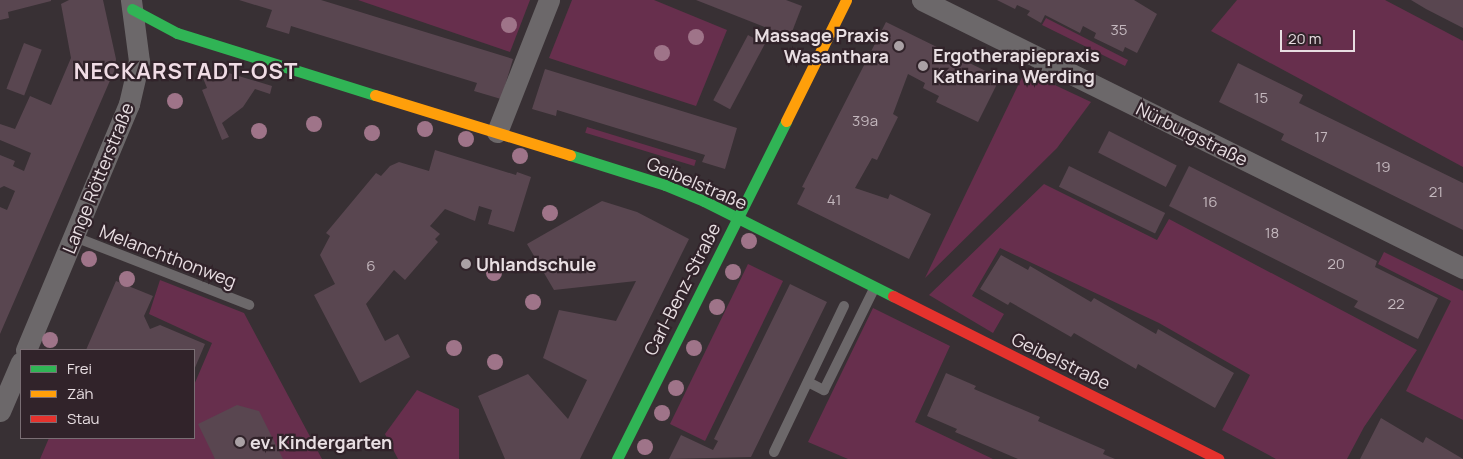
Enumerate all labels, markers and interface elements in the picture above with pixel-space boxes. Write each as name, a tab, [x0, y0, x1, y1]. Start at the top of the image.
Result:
scale bar	[1283, 20, 1358, 52]
house number: 35	[1111, 21, 1127, 39]
place label: Massage Praxis Wasanthara	[754, 25, 889, 68]
text: 20 m	[1288, 28, 1321, 49]
marker: Massage Praxis Wasanthara	[893, 40, 905, 52]
place label: Ergotherapiepraxis Katharina Werding	[933, 45, 1100, 88]
district label: NECKARSTADT-OST	[71, 59, 301, 85]
marker: Ergotherapiepraxis Katharina Werding	[917, 60, 929, 72]
house number: 15	[1254, 89, 1268, 107]
street label: Nürburgstraße	[1133, 98, 1251, 170]
street label: Lange Rötterstraße	[58, 99, 138, 257]
house number: 39a	[852, 112, 878, 130]
house number: 17	[1314, 128, 1328, 146]
street label: Geibelstraße	[644, 152, 750, 214]
house number: 19	[1375, 158, 1391, 176]
house number: 21	[1429, 183, 1443, 201]
house number: 41	[827, 191, 841, 209]
house number: 16	[1202, 193, 1218, 211]
street label: Carl-Benz-Straße	[639, 219, 725, 359]
street label: Melanchthonweg	[96, 220, 240, 292]
house number: 18	[1265, 224, 1279, 242]
place label: Uhlandschule	[476, 253, 596, 275]
house number: 20	[1327, 255, 1345, 273]
house number: 6	[366, 257, 376, 275]
marker: Uhlandschule	[460, 258, 472, 270]
house number: 22	[1387, 295, 1405, 313]
street label: Geibelstraße	[1008, 328, 1114, 394]
legend	[20, 349, 195, 439]
text: Frei	[67, 358, 92, 379]
text: Zäh	[67, 383, 93, 404]
text: Stau	[67, 408, 100, 429]
place label: ev. Kindergarten	[250, 431, 392, 453]
marker: ev. Kindergarten	[234, 436, 246, 448]

